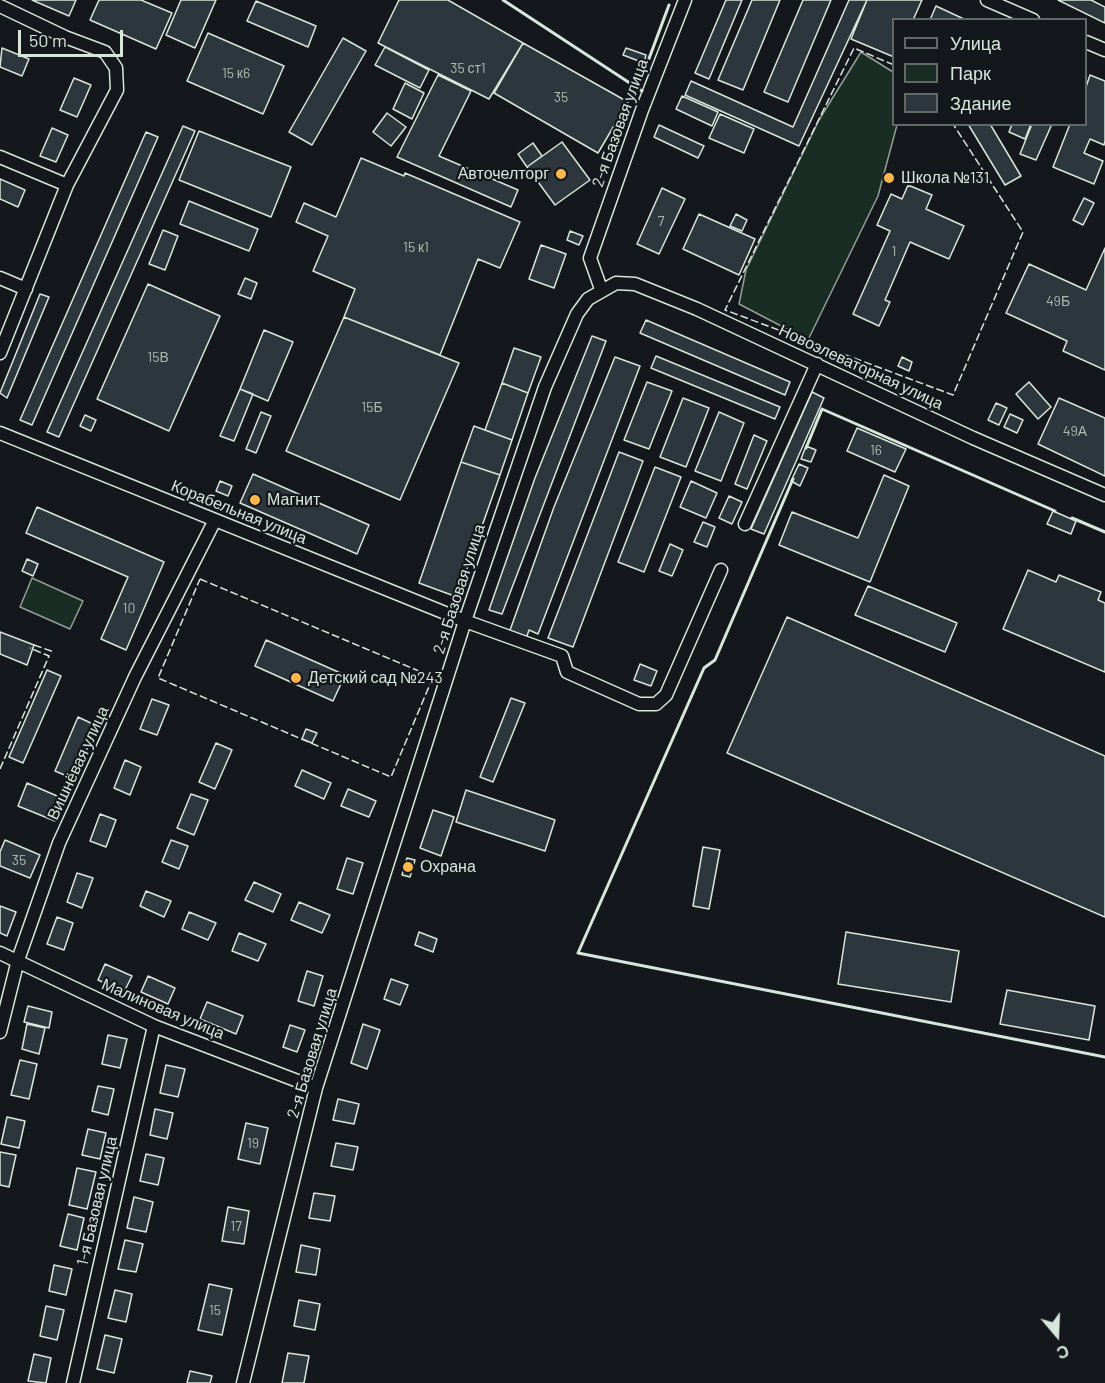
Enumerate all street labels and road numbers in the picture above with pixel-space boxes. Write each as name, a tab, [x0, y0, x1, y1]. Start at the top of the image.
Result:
street label: 2-я Базовая улица	[588, 56, 652, 190]
street label: Новоэлеваторная улица	[776, 320, 946, 414]
street label: Корабельная улица	[168, 476, 310, 548]
street label: 2-я Базовая улица	[429, 522, 489, 656]
street label: Вишнёвая улица	[43, 703, 113, 823]
street label: Малиновая улица	[99, 974, 227, 1044]
street label: 2-я Базовая улица	[283, 986, 341, 1120]
street label: 1-я Базовая улица	[73, 1134, 121, 1268]

